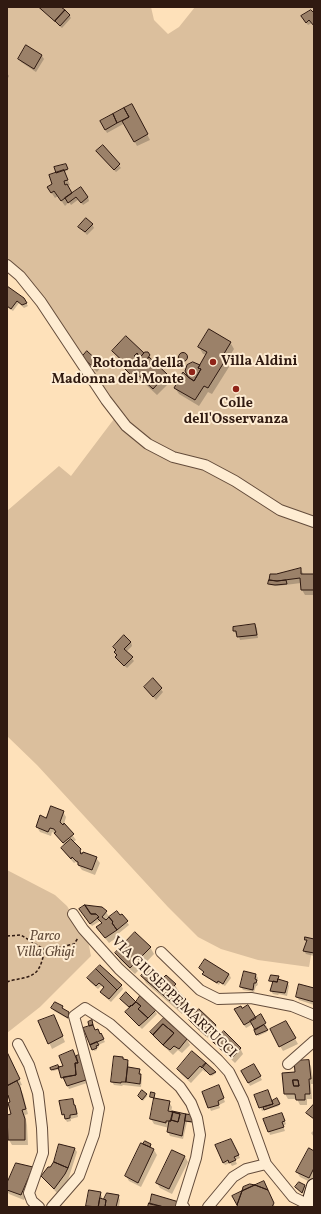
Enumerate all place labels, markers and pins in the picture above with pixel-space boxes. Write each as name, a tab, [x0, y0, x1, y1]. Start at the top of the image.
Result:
place label: Villa Aldini	[221, 354, 297, 370]
place label: Rotonda della Madonna del Monte	[52, 356, 184, 388]
marker: Villa Aldini	[208, 357, 218, 367]
marker: Rotonda della Madonna del Monte	[187, 367, 197, 377]
marker: Colle dell'Osservanza	[231, 384, 241, 394]
place label: Colle dell'Osservanza	[184, 396, 288, 428]

